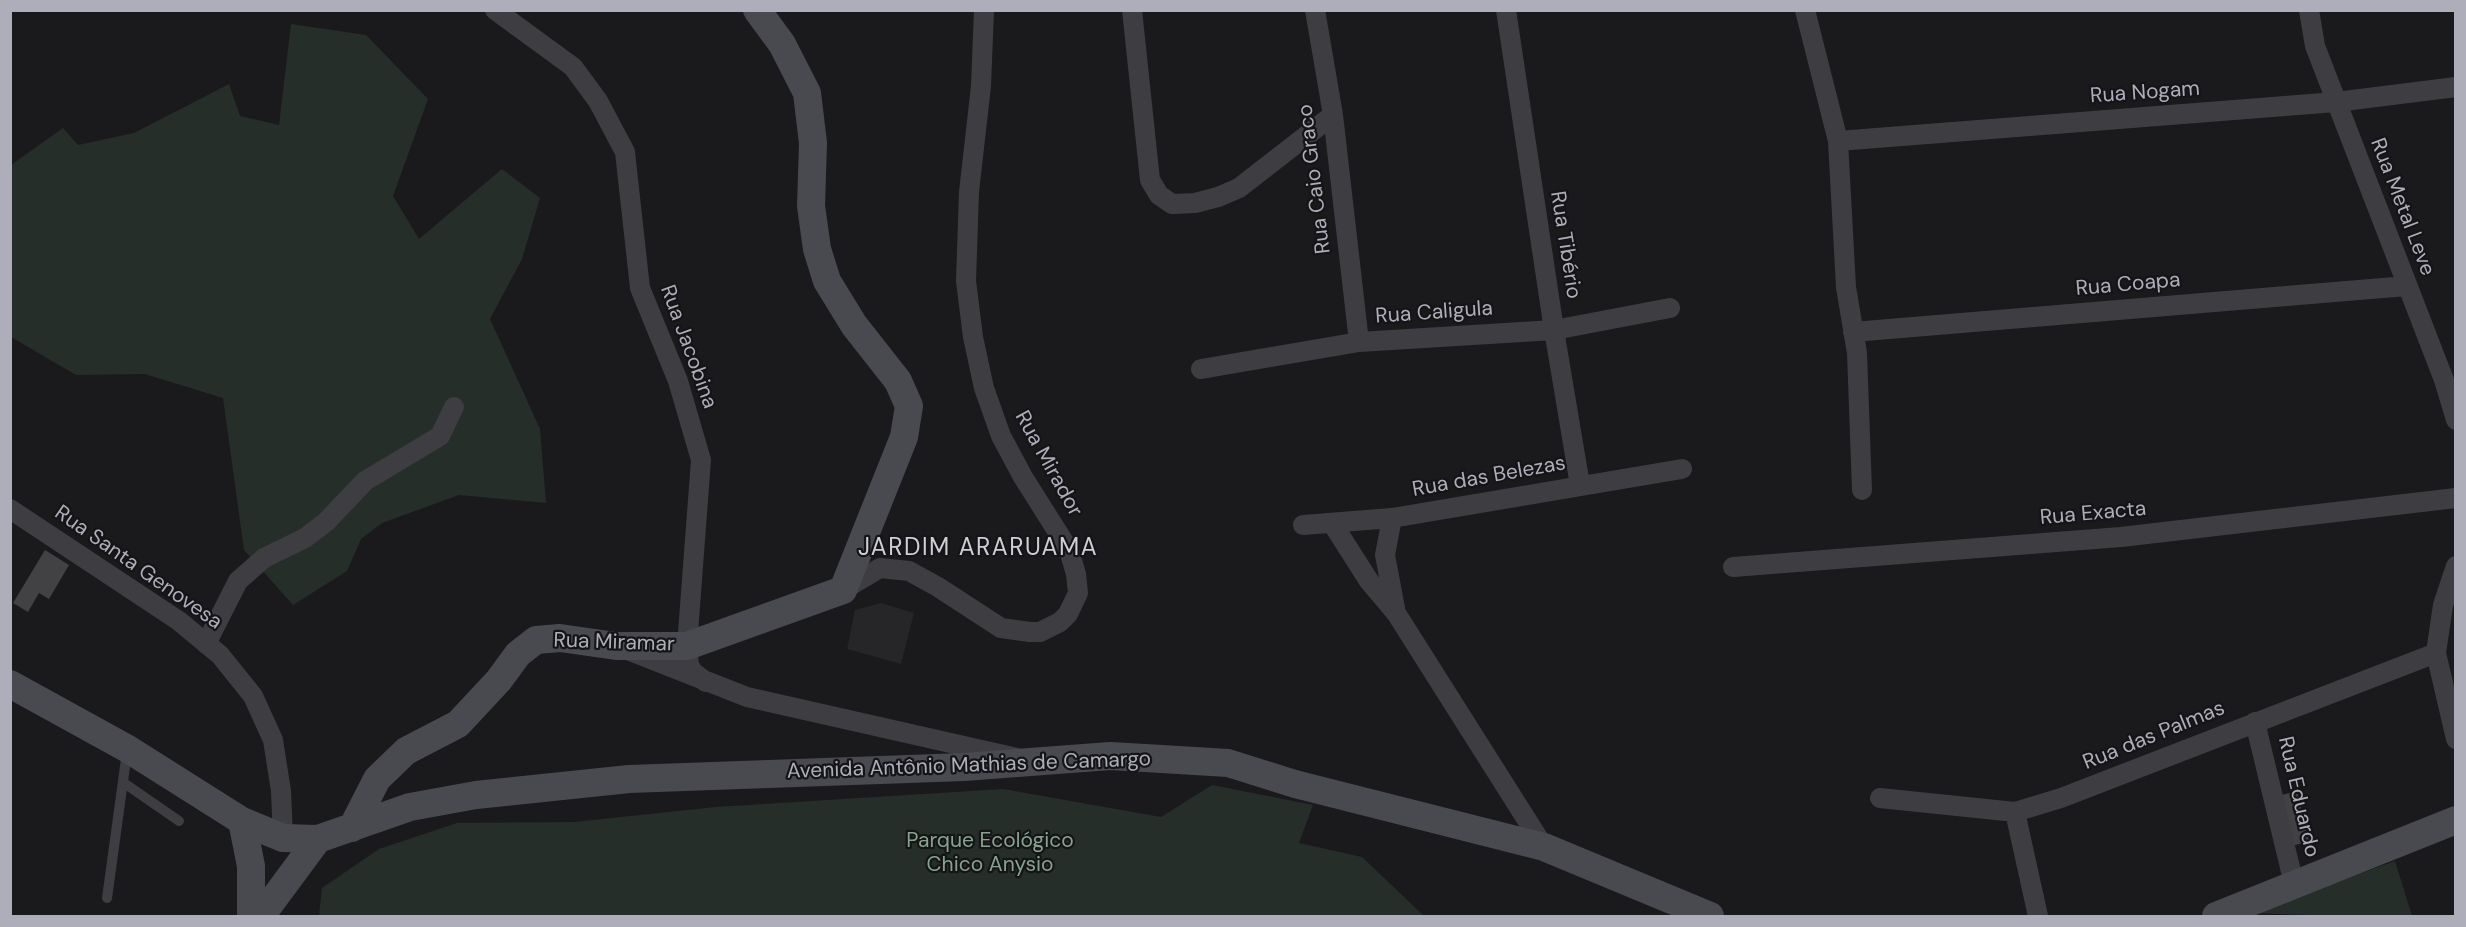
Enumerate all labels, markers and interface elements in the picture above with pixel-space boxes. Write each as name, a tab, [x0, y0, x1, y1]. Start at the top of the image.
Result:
street label: Rua Nogam	[2089, 77, 2201, 109]
street label: Rua Caio Graco	[1293, 103, 1337, 255]
street label: Rua Metal Leve	[2364, 135, 2440, 279]
street label: Rua Tibério	[1544, 189, 1586, 301]
street label: Rua Coapa	[2075, 268, 2181, 302]
street label: Rua Jacobina	[654, 282, 722, 412]
street label: Rua Caligula	[1374, 296, 1494, 330]
street label: Rua Mirador	[1009, 407, 1087, 521]
street label: Rua das Belezas	[1410, 451, 1568, 503]
street label: Rua Exacta	[2039, 497, 2147, 531]
street label: Rua Santa Genovesa	[49, 501, 227, 635]
district label: JARDIM ARARUAMA	[858, 535, 1098, 563]
street label: Rua Miramar	[553, 628, 675, 658]
street label: Rua das Palmas	[2079, 696, 2229, 776]
street label: Rua Eduardo	[2272, 734, 2324, 860]
street label: Avenida Antônio Mathias de Camargo	[786, 747, 1152, 785]
park label: Parque Ecológico Chico Anysio	[906, 828, 1074, 878]

